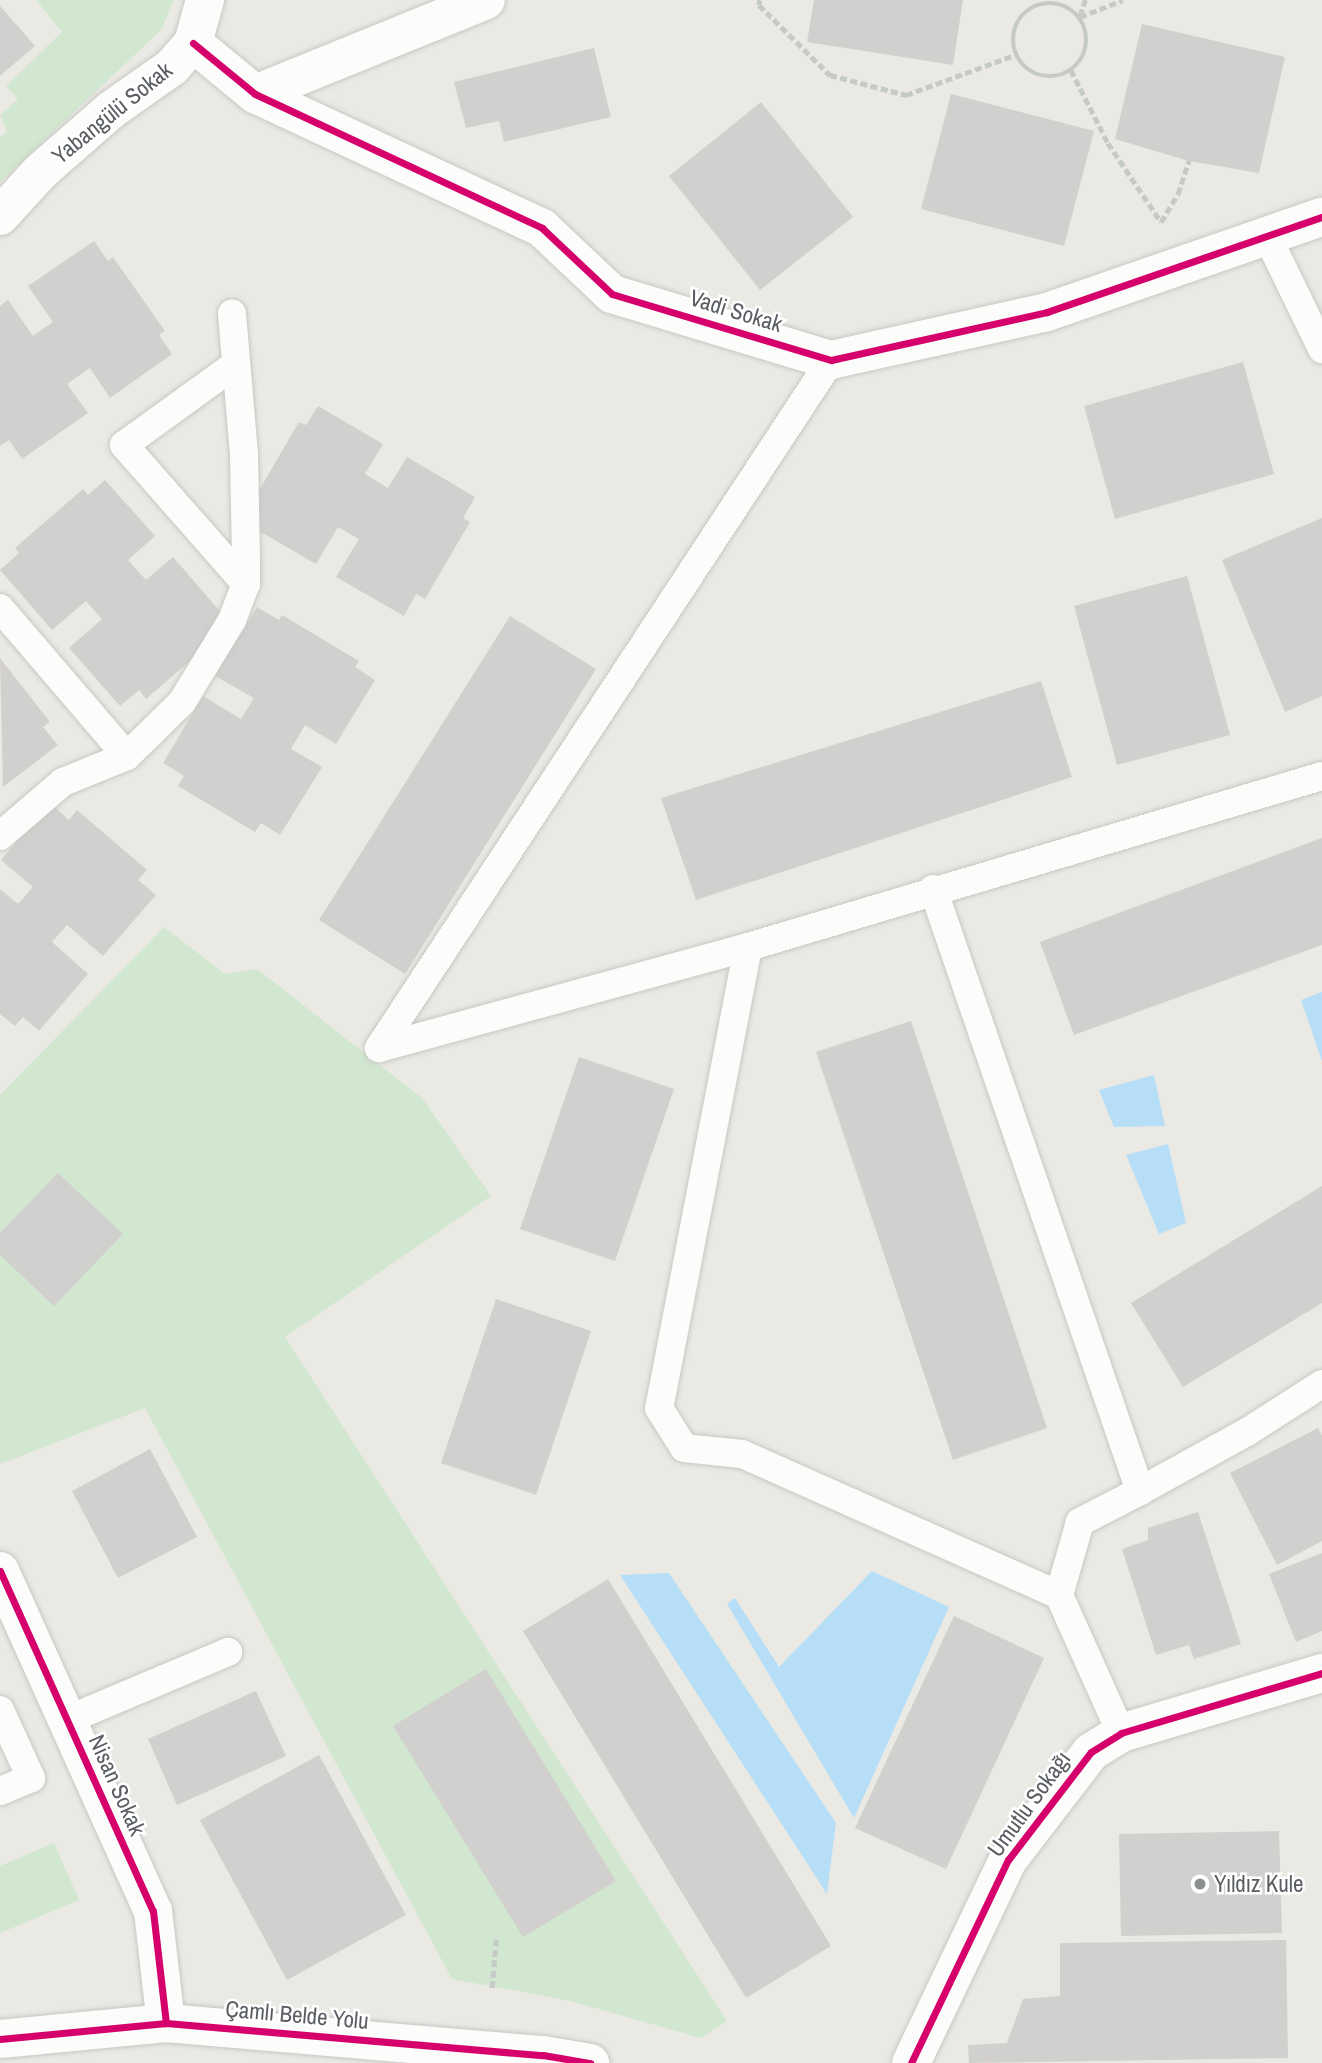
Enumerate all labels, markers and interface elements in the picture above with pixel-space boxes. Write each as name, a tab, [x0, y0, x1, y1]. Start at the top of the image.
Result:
street label: Yabangülü Sokak	[46, 56, 178, 170]
street label: Vadi Sokak	[687, 284, 785, 338]
street label: Nisan Sokak	[83, 1731, 151, 1839]
street label: Umutlu Sokağı	[981, 1746, 1077, 1862]
place label: Yıldız Kule	[1214, 1870, 1303, 1898]
marker: Yıldız Kule	[1192, 1876, 1208, 1892]
street label: Çamlı Belde Yolu	[224, 1995, 370, 2035]

